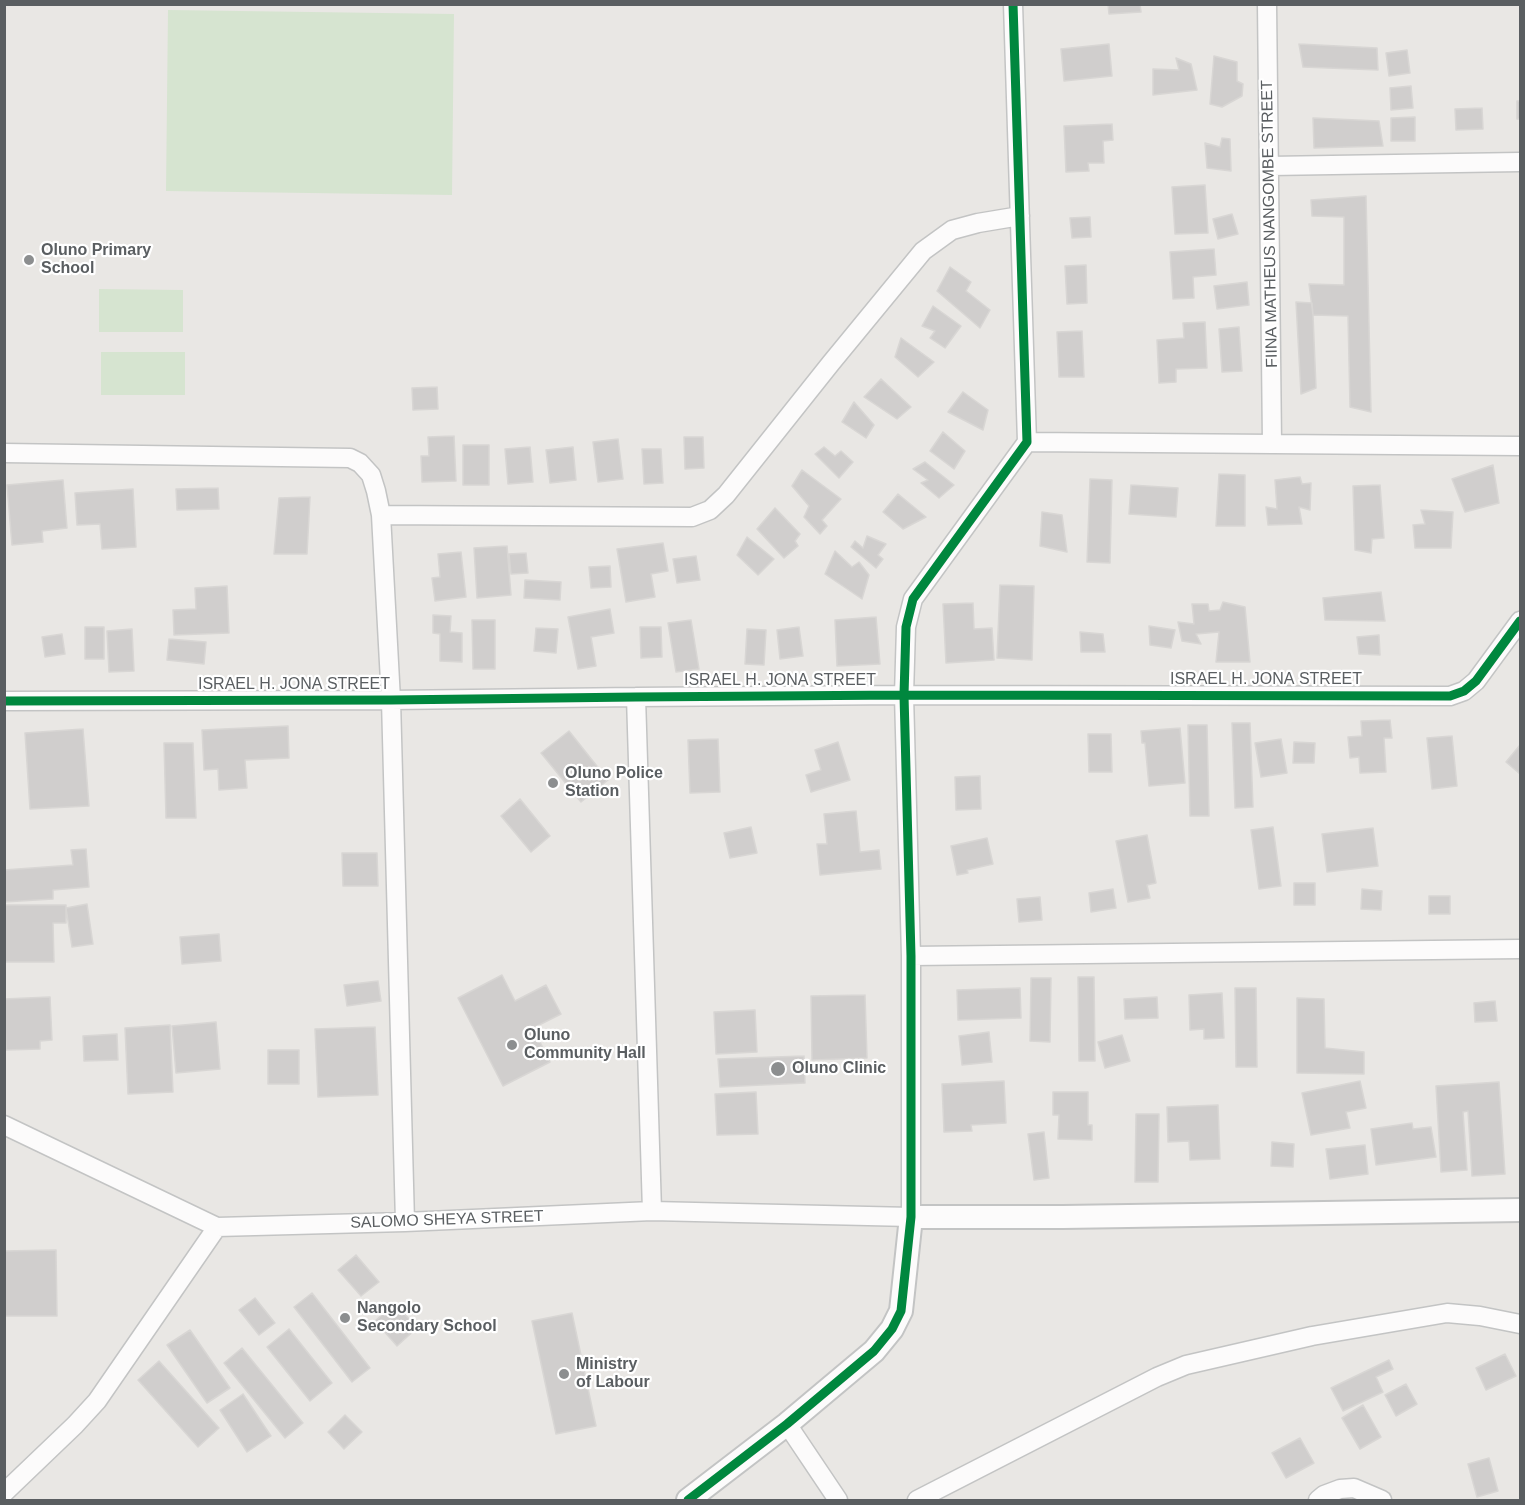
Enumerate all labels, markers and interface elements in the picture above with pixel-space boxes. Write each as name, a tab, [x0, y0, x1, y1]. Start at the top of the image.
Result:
street label: FIINA MATHEUS NANGOMBE STREET	[1258, 80, 1282, 368]
place label: Oluno Primary School	[41, 241, 151, 279]
marker: Oluno Primary School	[22, 253, 36, 267]
street label: ISRAEL H. JONA STREET	[1170, 670, 1362, 690]
street label: ISRAEL H. JONA STREET	[684, 671, 876, 691]
street label: ISRAEL H. JONA STREET	[198, 675, 390, 695]
place label: Oluno Police Station	[565, 764, 663, 802]
marker: Oluno Police Station	[546, 776, 560, 790]
place label: Oluno Community Hall	[524, 1026, 646, 1064]
marker: Oluno Community Hall	[505, 1038, 519, 1052]
place label: Oluno Clinic	[792, 1059, 886, 1079]
marker: Oluno Clinic	[769, 1060, 787, 1078]
street label: SALOMO SHEYA STREET	[350, 1207, 544, 1233]
place label: Nangolo Secondary School	[357, 1299, 497, 1337]
marker: Nangolo Secondary School	[338, 1311, 352, 1325]
place label: Ministry of Labour	[576, 1355, 650, 1393]
marker: Ministry of Labour	[557, 1367, 571, 1381]

